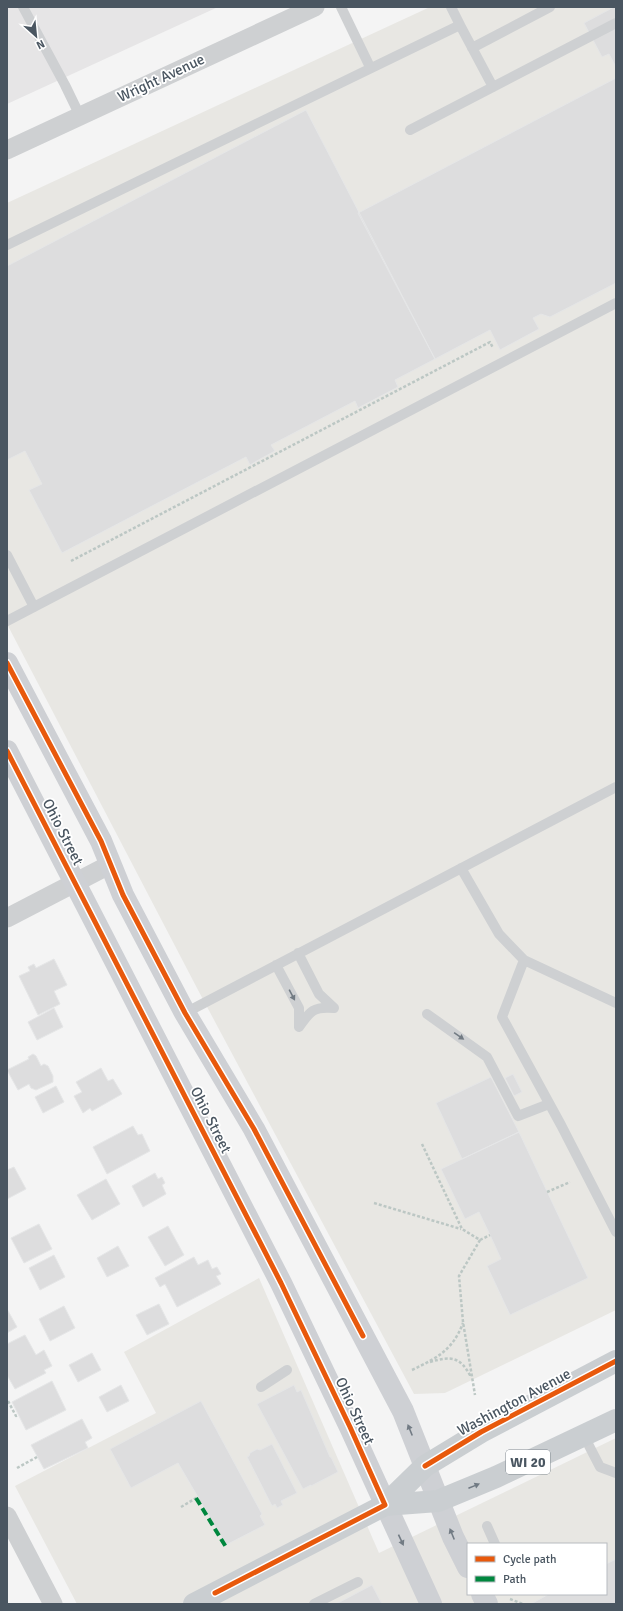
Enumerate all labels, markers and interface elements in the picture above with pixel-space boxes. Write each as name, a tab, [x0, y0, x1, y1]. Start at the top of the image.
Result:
north arrow	[16, 16, 56, 56]
text: N	[34, 37, 47, 52]
street label: Wright Avenue	[115, 50, 207, 106]
street label: Ohio Street	[39, 796, 87, 868]
one-way arrow	[289, 989, 295, 1001]
one-way arrow	[453, 1032, 464, 1040]
street label: Ohio Street	[187, 1084, 235, 1156]
street label: Washington Avenue	[454, 1364, 574, 1440]
street label: Ohio Street	[332, 1374, 378, 1448]
one-way arrow	[407, 1423, 413, 1435]
road number: WI 20	[506, 1450, 550, 1474]
one-way arrow	[469, 1483, 480, 1489]
one-way arrow	[449, 1529, 455, 1540]
one-way arrow	[398, 1535, 404, 1546]
legend	[467, 1543, 607, 1595]
text: Cycle path	[503, 1552, 556, 1567]
text: Path	[503, 1572, 526, 1587]

